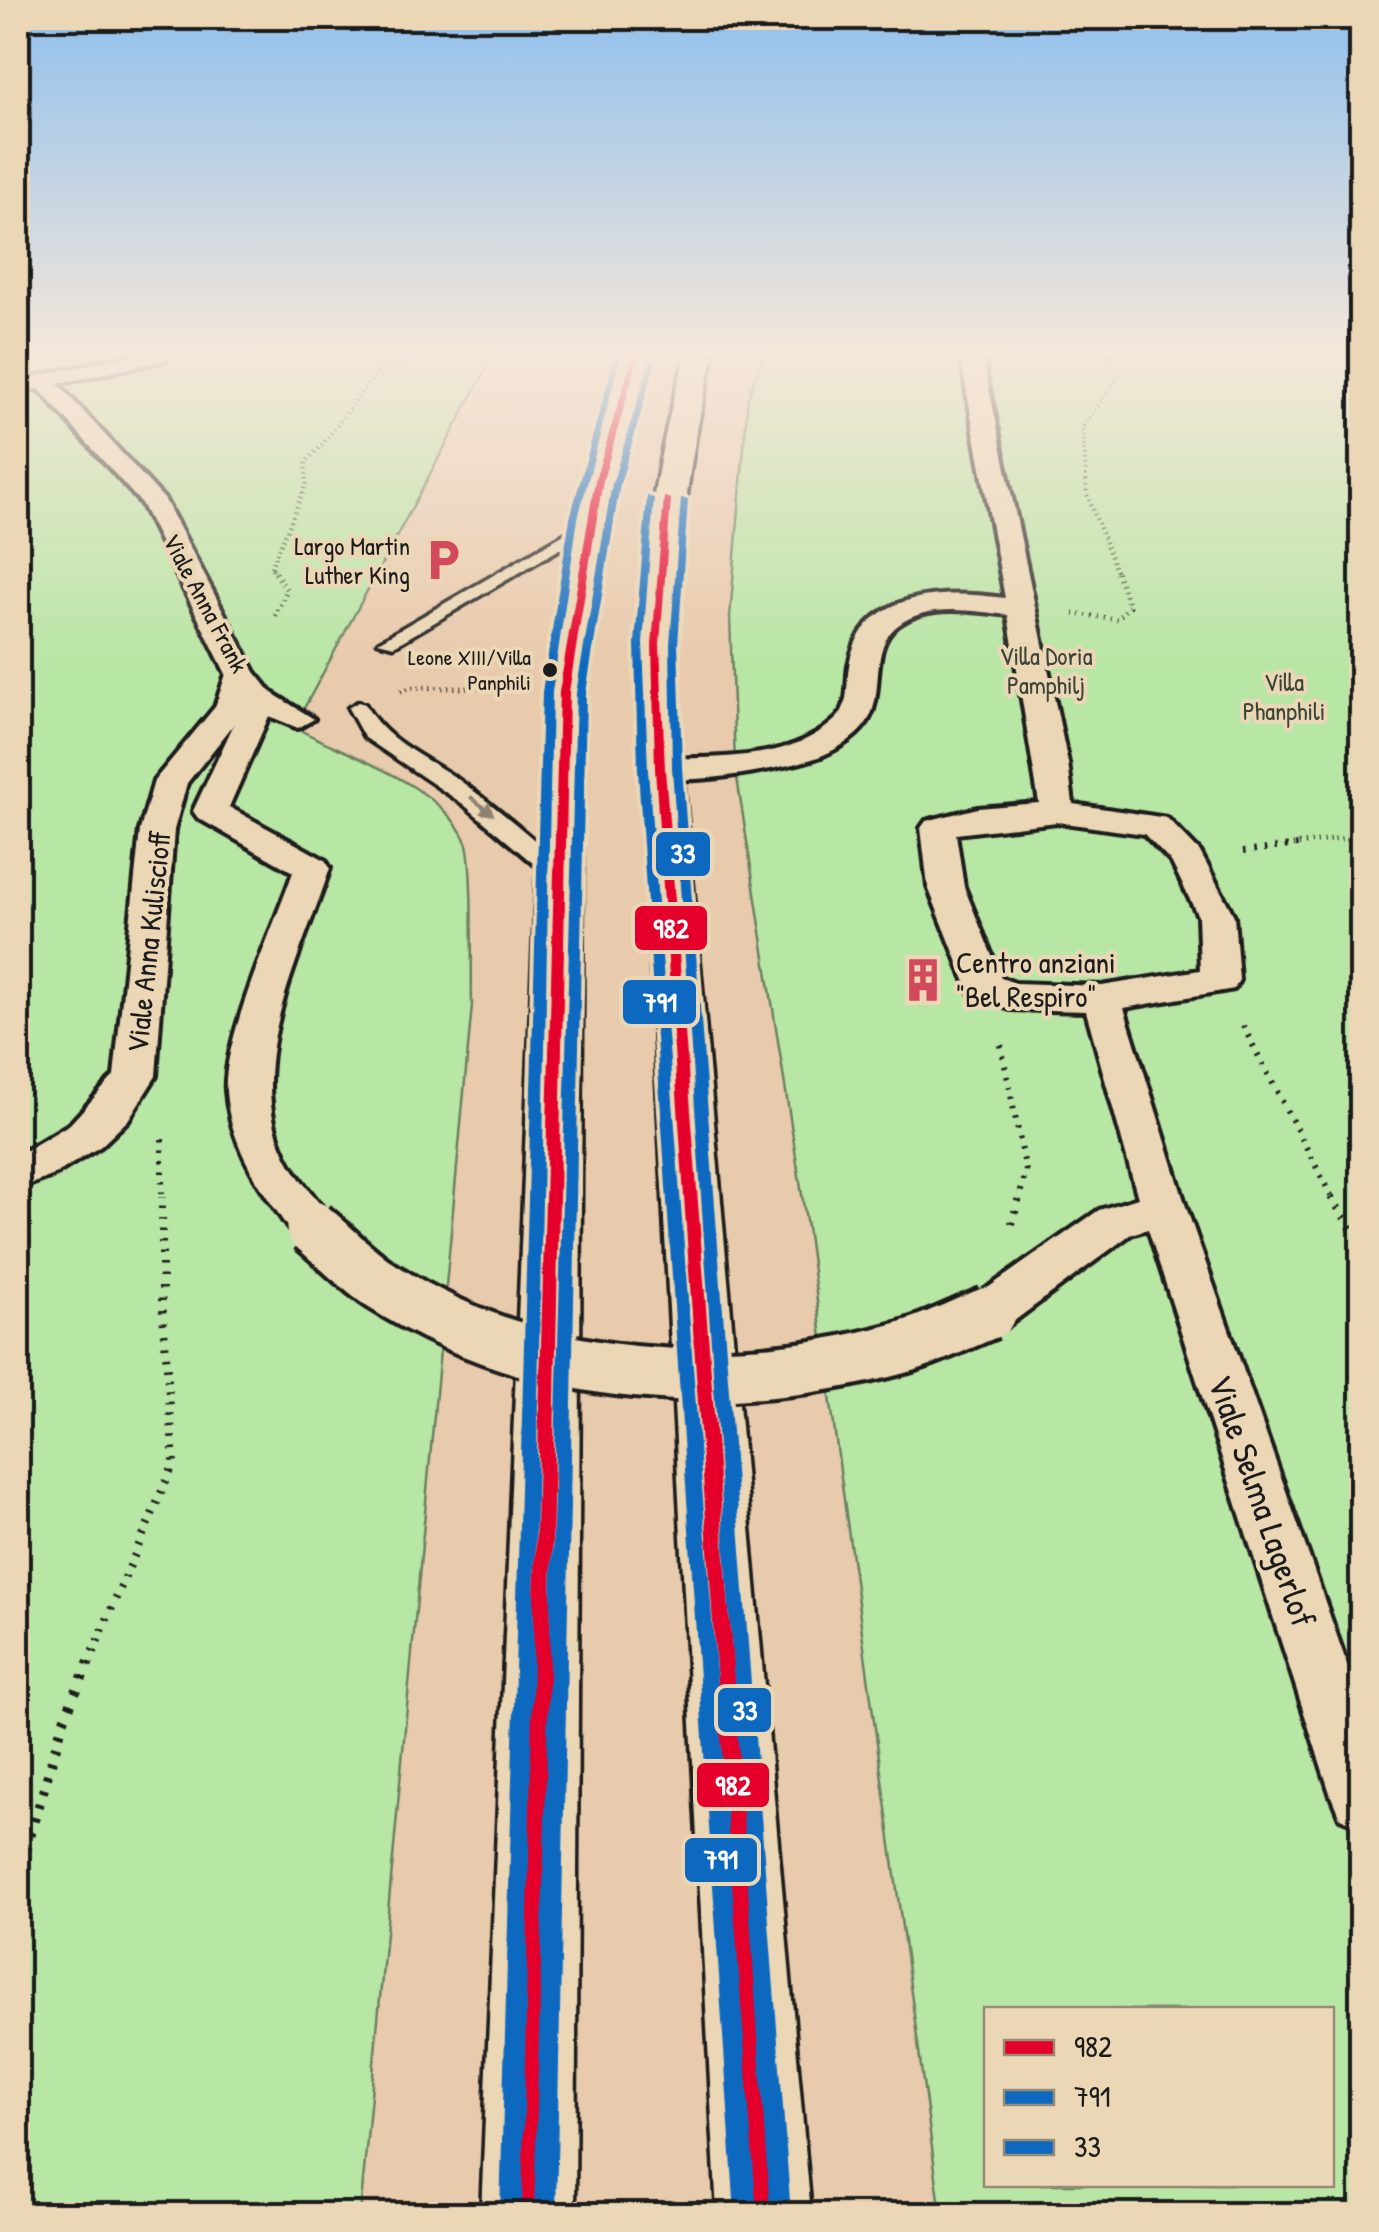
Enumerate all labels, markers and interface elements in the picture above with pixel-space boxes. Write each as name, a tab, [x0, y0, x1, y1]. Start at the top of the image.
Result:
street label: Viale Anna Frank	[155, 528, 257, 678]
place label: Largo Martin Luther King	[295, 529, 410, 592]
parking icon: Largo Martin Luther King	[419, 536, 467, 584]
park label: Villa Doria Pamphilj	[1000, 639, 1093, 702]
place label: Leone XIII/Villa Panphili	[408, 642, 531, 697]
marker: Leone XIII/Villa Panphili	[540, 660, 560, 680]
park label: Villa Phanphili	[1243, 665, 1325, 728]
one-way arrow	[469, 795, 495, 816]
street label: Viale Anna Kuliscioff	[116, 829, 180, 1055]
line badge: 33	[654, 830, 712, 878]
text: 33	[670, 834, 696, 872]
line badge: 982	[633, 904, 709, 952]
text: 982	[653, 909, 690, 947]
place label: Centro anziani "Bel Respiro"	[956, 942, 1116, 1016]
building icon: Centro anziani "Bel Respiro"	[899, 956, 947, 1004]
line badge: 791	[621, 978, 698, 1026]
text: 791	[642, 983, 677, 1021]
street label: Viale Selma Lagerlof	[1197, 1369, 1328, 1633]
line badge: 33	[716, 1686, 773, 1734]
text: 33	[732, 1691, 758, 1729]
line badge: 982	[695, 1761, 771, 1809]
text: 982	[715, 1766, 752, 1804]
line badge: 791	[683, 1836, 759, 1884]
text: 791	[703, 1840, 738, 1878]
legend	[984, 2007, 1334, 2187]
text: 982	[1074, 2026, 1112, 2066]
text: 791	[1074, 2076, 1111, 2116]
text: 33	[1074, 2126, 1101, 2166]

